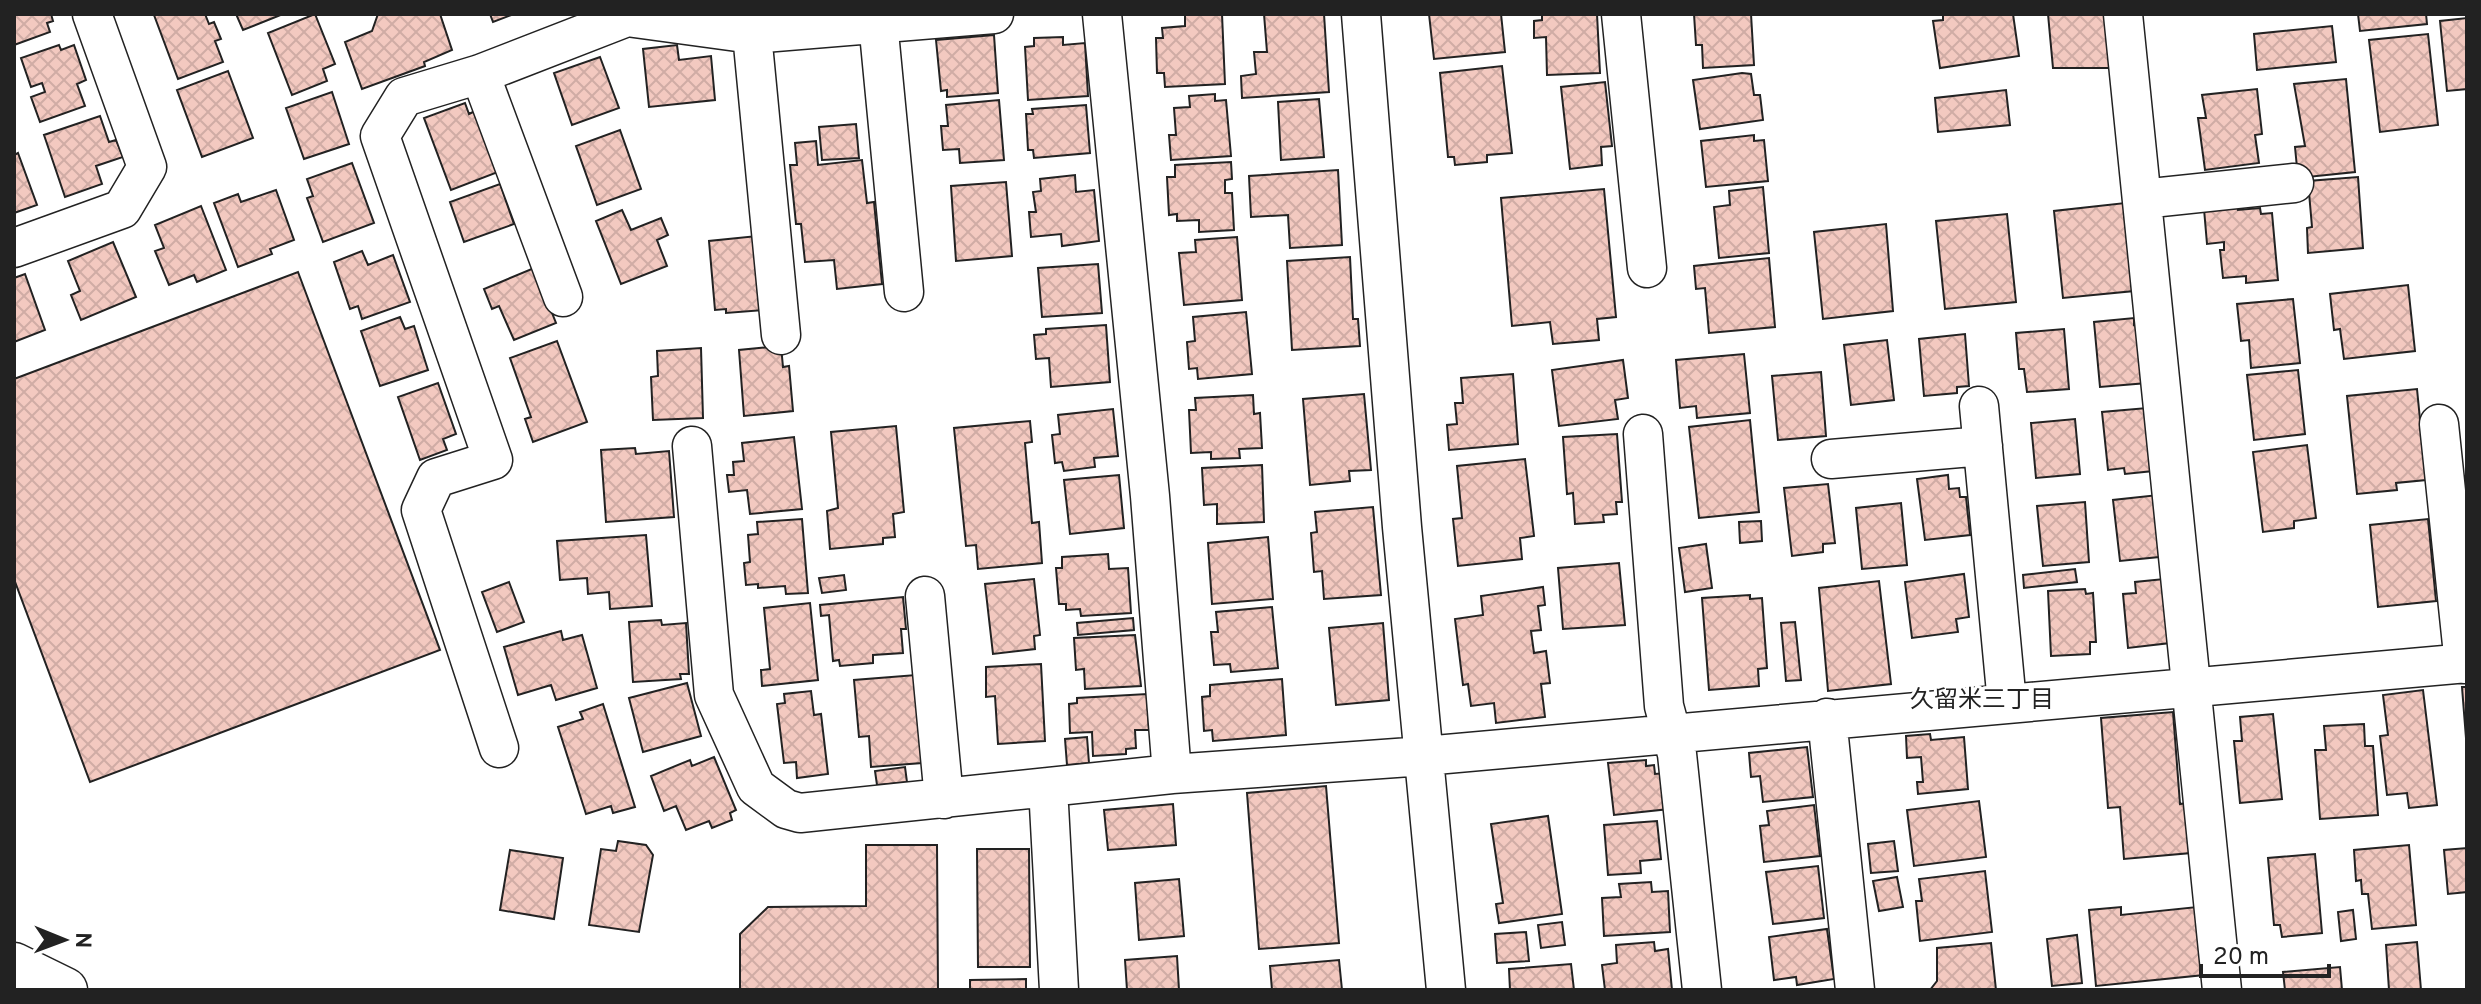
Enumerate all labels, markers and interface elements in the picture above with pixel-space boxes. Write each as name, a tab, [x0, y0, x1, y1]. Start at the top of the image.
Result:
district label: 久留米三丁目	[1910, 686, 2054, 716]
north arrow	[24, 900, 104, 980]
scale bar	[2201, 928, 2329, 978]
text: N	[68, 932, 95, 948]
text: 20 m	[2213, 943, 2269, 973]

